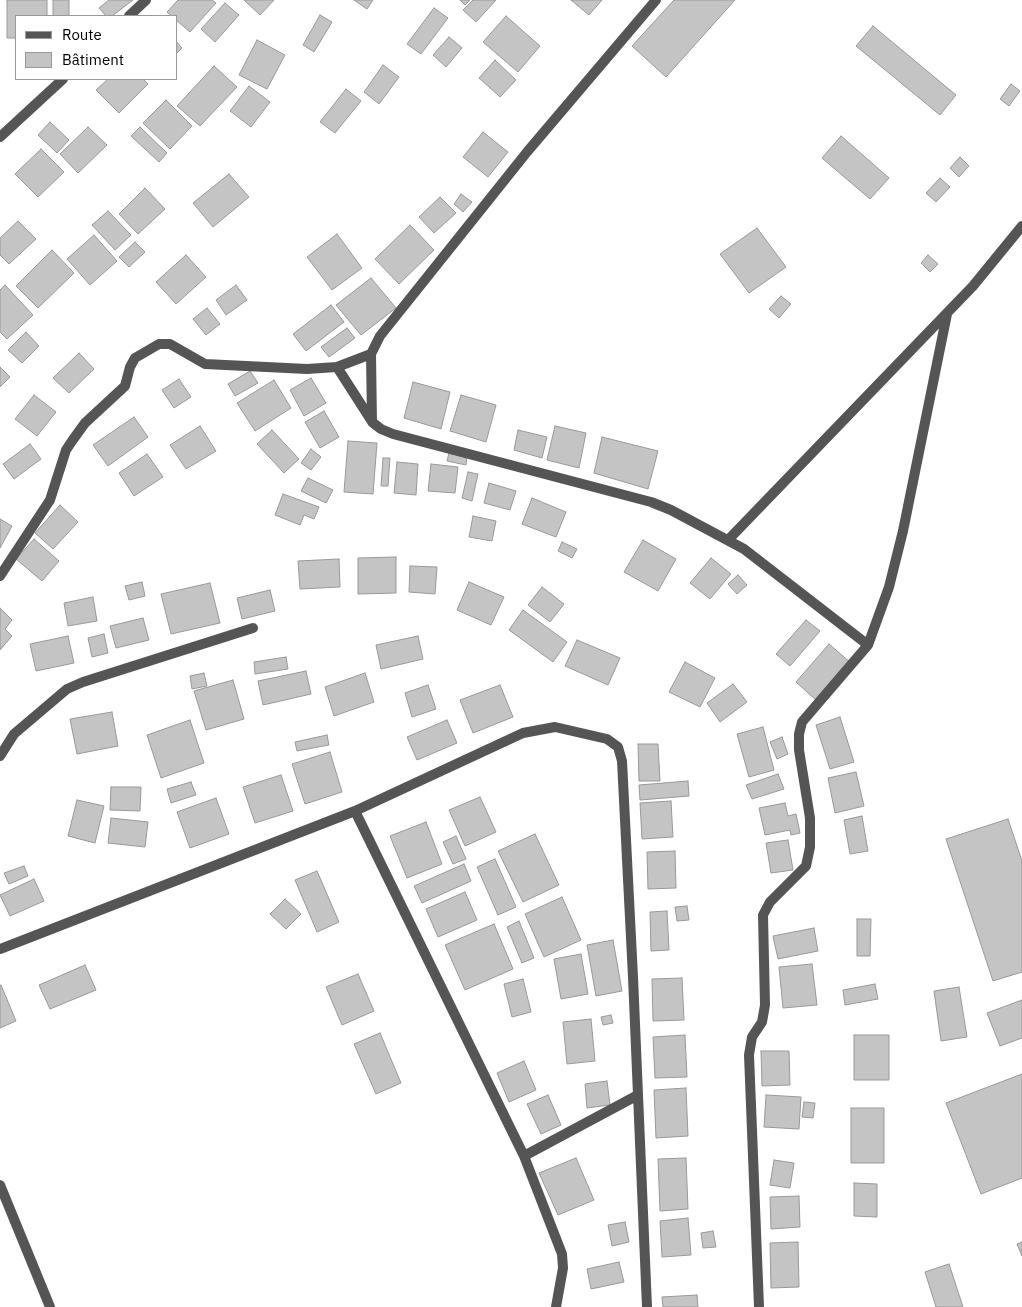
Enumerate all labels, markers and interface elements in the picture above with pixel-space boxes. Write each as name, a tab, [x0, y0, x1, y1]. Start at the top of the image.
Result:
legend	[15, 15, 178, 80]
text: Route	[62, 25, 102, 44]
text: Bâtiment	[62, 50, 124, 69]

